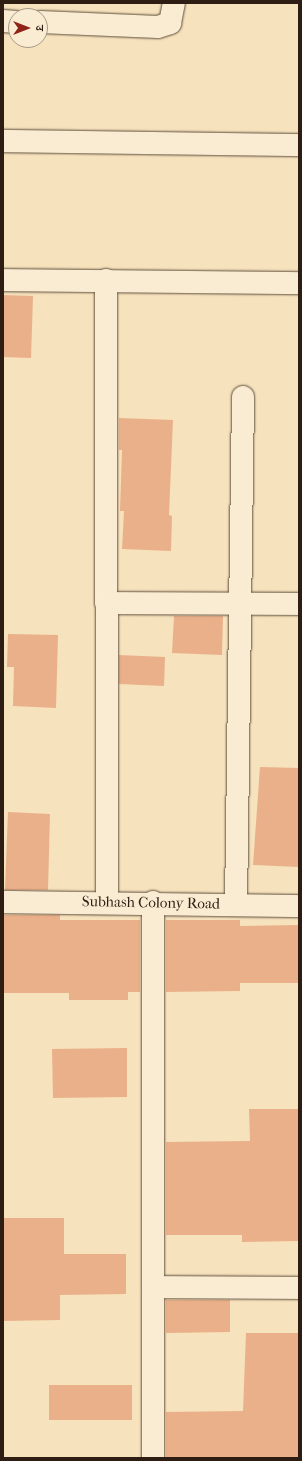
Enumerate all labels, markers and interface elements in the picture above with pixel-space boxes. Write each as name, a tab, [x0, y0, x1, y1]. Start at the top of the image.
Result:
north arrow	[8, 8, 48, 48]
text: उ	[33, 25, 46, 31]
street label: Subhash Colony Road	[82, 893, 220, 913]

